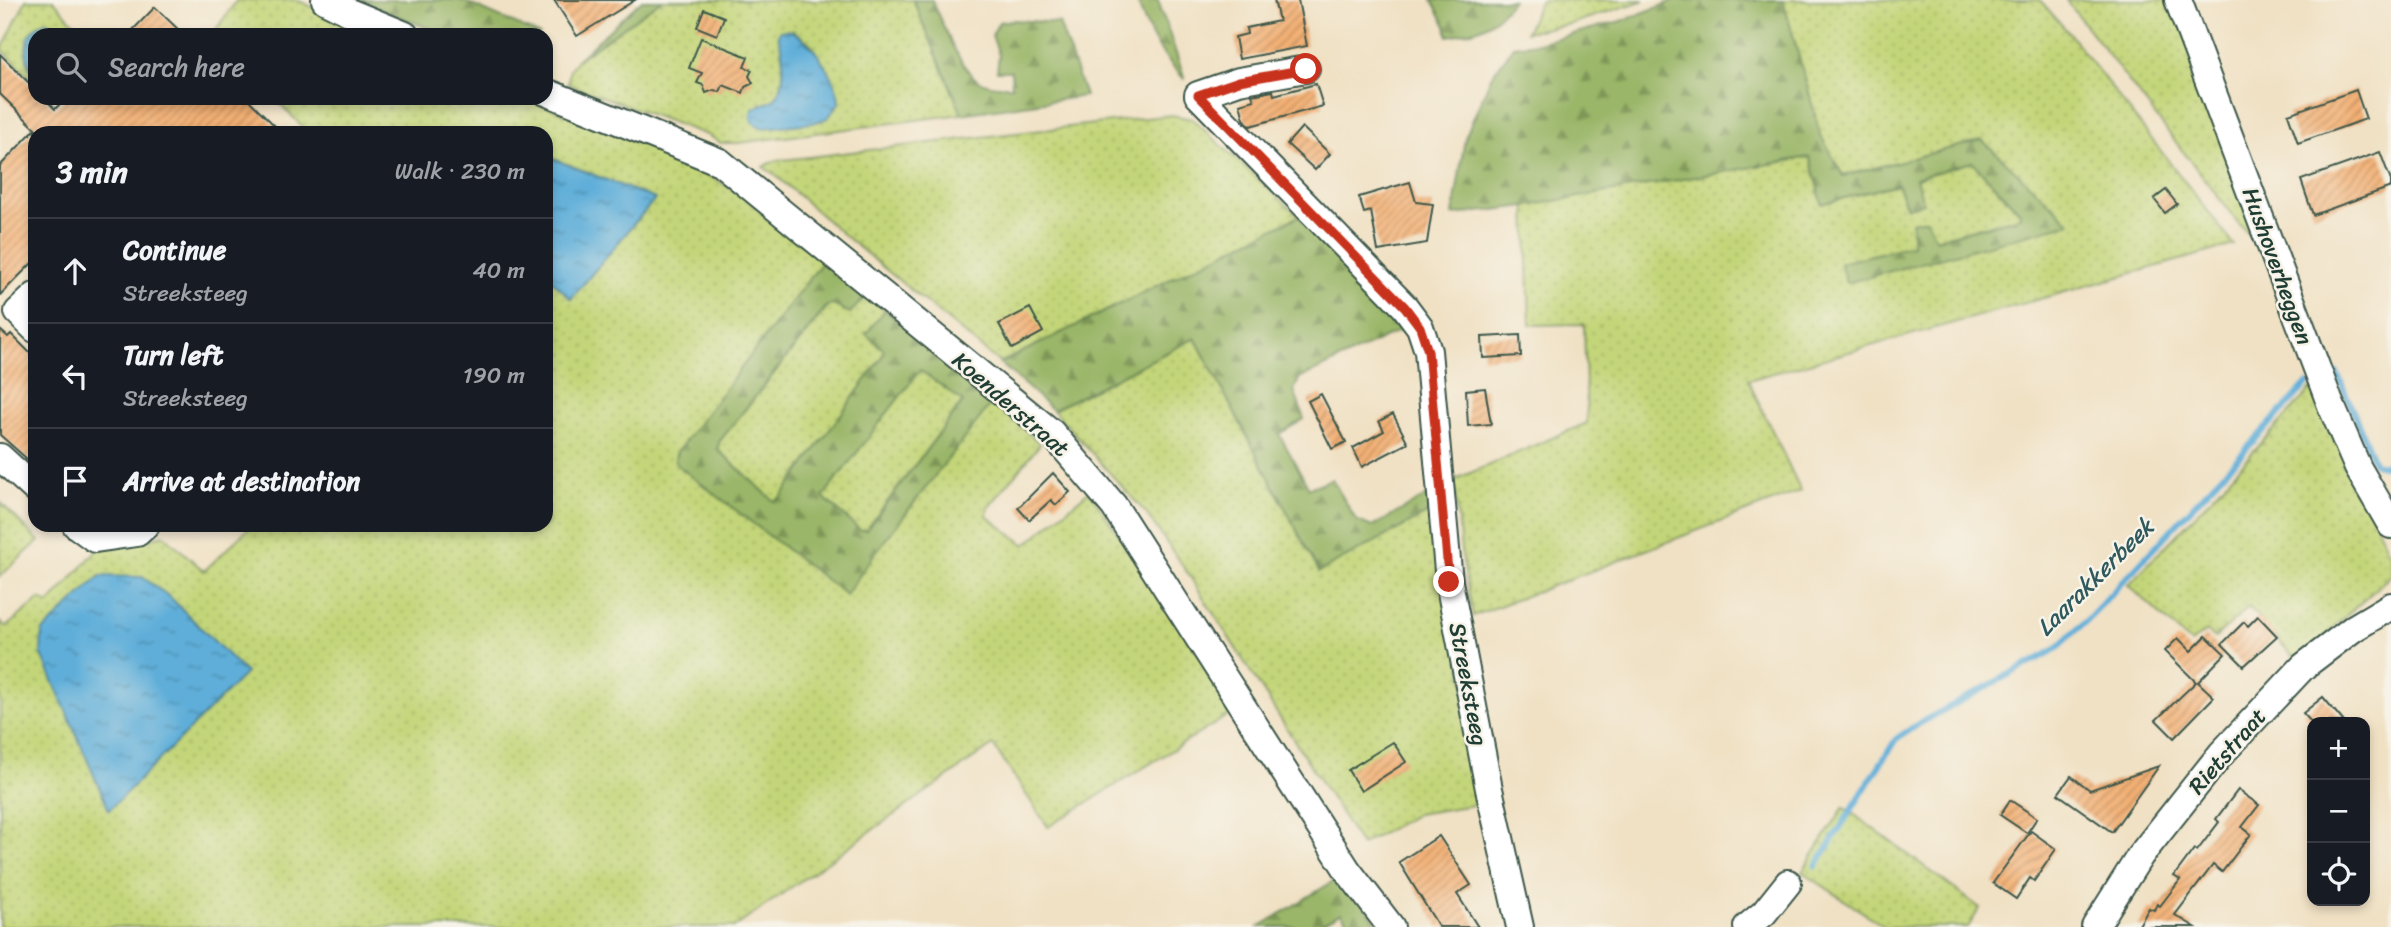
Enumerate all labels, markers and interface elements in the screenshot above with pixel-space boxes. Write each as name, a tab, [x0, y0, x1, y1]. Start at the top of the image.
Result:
search box	[28, 28, 553, 105]
text: Search here	[108, 44, 245, 90]
icon: search	[52, 48, 90, 86]
route start	[1290, 53, 1321, 84]
text: 3 min	[56, 145, 128, 199]
text: Walk · 230 m	[395, 151, 525, 192]
street label: Hushoverheggen	[2230, 181, 2325, 351]
text: Continue	[123, 227, 226, 273]
text: 40 m	[472, 250, 525, 291]
icon: ahead	[56, 252, 94, 290]
text: Streeksteeg	[123, 273, 248, 314]
text: Turn left	[123, 332, 223, 378]
street label: Koenderstraat	[942, 341, 1079, 468]
text: 190 m	[463, 355, 525, 396]
icon: left	[56, 357, 94, 395]
text: Streeksteeg	[123, 378, 248, 419]
text: Arrive at destination	[123, 458, 360, 504]
icon: arrive	[56, 462, 94, 500]
water label: Laarakkerbeek	[2026, 507, 2165, 646]
route end	[1433, 566, 1464, 597]
street label: Streeksteeg	[1436, 619, 1501, 749]
street label: Rietstraat	[2178, 698, 2277, 804]
map controls	[2307, 717, 2370, 906]
button: +	[2307, 717, 2370, 780]
button: −	[2307, 780, 2370, 843]
button: locate	[2307, 843, 2370, 906]

